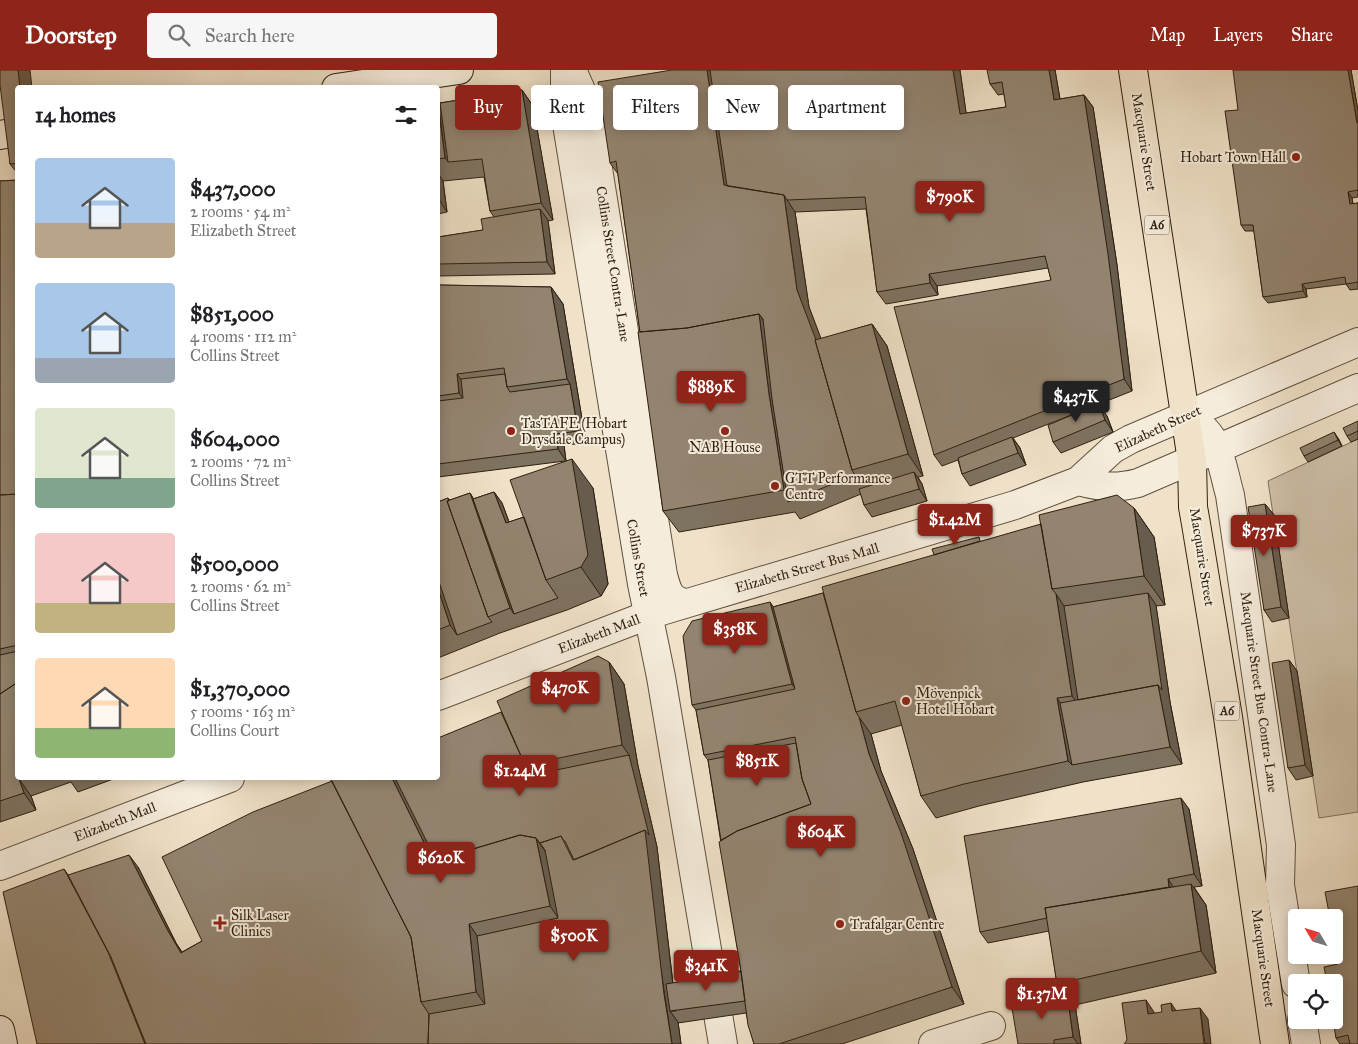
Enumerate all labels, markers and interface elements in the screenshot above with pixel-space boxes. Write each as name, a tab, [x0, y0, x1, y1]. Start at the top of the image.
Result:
search box	[147, 13, 497, 58]
text: Doorstep	[25, 20, 117, 50]
icon: search	[165, 21, 193, 49]
text: Search here	[205, 24, 295, 47]
text: Map	[1150, 24, 1185, 46]
text: Layers	[1213, 24, 1263, 46]
text: Share	[1291, 24, 1333, 46]
chip: Buy	[455, 85, 521, 130]
chip: Rent	[531, 85, 603, 130]
chip: Filters	[613, 85, 698, 130]
chip: New	[708, 85, 778, 130]
chip: Apartment	[788, 85, 904, 130]
street label: Macquarie Street	[1127, 92, 1160, 192]
icon: filters	[392, 101, 420, 129]
text: 14 homes	[35, 102, 116, 128]
place label: Hobart Town Hall	[1180, 149, 1286, 166]
marker: Hobart Town Hall	[1290, 151, 1302, 163]
text: $437,000	[190, 176, 276, 202]
icon: home	[75, 178, 135, 238]
pin: $790K	[915, 180, 985, 223]
street label: Collins Street Contra-Lane	[592, 185, 634, 343]
text: $790K	[926, 187, 974, 206]
text: 2 rooms · 54 m²	[190, 202, 291, 221]
road number: A6	[1144, 216, 1170, 234]
text: Elizabeth Street	[190, 221, 297, 240]
text: $851,000	[190, 301, 274, 327]
icon: home	[75, 303, 135, 363]
text: 4 rooms · 112 m²	[190, 327, 296, 346]
text: Collins Street	[190, 346, 280, 365]
pin: $889K	[676, 370, 746, 413]
text: $889K	[688, 377, 734, 396]
pin: $437K	[1041, 380, 1111, 423]
text: $437K	[1054, 387, 1098, 406]
street label: Elizabeth Street	[1112, 402, 1204, 456]
place label: TasTAFE (Hobart Drysdale Campus)	[521, 415, 627, 449]
marker: TasTAFE (Hobart Drysdale Campus)	[505, 425, 517, 437]
marker: NAB House	[719, 425, 731, 437]
text: $604,000	[190, 426, 280, 452]
icon: home	[75, 428, 135, 488]
place label: NAB House	[690, 439, 761, 456]
text: 2 rooms · 72 m²	[190, 452, 291, 471]
place label: GTT Performance Centre	[785, 470, 891, 503]
text: Collins Street	[190, 471, 280, 490]
marker: GTT Performance Centre	[769, 480, 781, 492]
pin: $1.42M	[914, 504, 996, 546]
street label: Macquarie Street	[1185, 507, 1218, 607]
text: $1.42M	[929, 510, 981, 529]
pin: $737K	[1229, 514, 1299, 557]
street label: Collins Street	[623, 518, 653, 598]
text: $737K	[1242, 521, 1286, 540]
street label: Elizabeth Street Bus Mall	[733, 539, 881, 597]
text: $500,000	[190, 551, 279, 577]
icon: home	[75, 553, 135, 613]
text: 2 rooms · 62 m²	[190, 577, 291, 596]
street label: Macquarie Street Bus Contra-Lane	[1235, 591, 1282, 794]
text: Collins Street	[190, 596, 280, 615]
street label: Elizabeth Mall	[556, 611, 643, 657]
pin: $358K	[700, 612, 770, 655]
text: $358K	[713, 619, 757, 638]
pin: $470K	[530, 672, 600, 714]
text: $1,370,000	[190, 676, 290, 702]
icon: home	[75, 678, 135, 738]
text: $470K	[541, 678, 589, 697]
place label: Mövenpick Hotel Hobart	[916, 685, 995, 718]
marker: Mövenpick Hotel Hobart	[900, 695, 912, 707]
road number: A6	[1214, 701, 1240, 720]
text: 5 rooms · 163 m²	[190, 702, 295, 721]
text: Collins Court	[190, 721, 279, 740]
pin: $851K	[722, 744, 792, 787]
text: $851K	[735, 751, 779, 770]
pin: $1.24M	[479, 754, 561, 797]
text: $1.24M	[494, 761, 546, 780]
street label: Elizabeth Mall	[72, 799, 159, 845]
pin: $604K	[786, 816, 856, 858]
text: $604K	[797, 822, 845, 841]
pin: $620K	[406, 842, 476, 884]
text: $620K	[418, 848, 464, 867]
place label: Silk Laser Clinics	[231, 907, 289, 940]
street label: Macquarie Street	[1247, 908, 1278, 1008]
north arrow	[1288, 909, 1342, 964]
map controls	[1288, 909, 1343, 1029]
marker: Silk Laser Clinics	[213, 916, 227, 930]
place label: Trafalgar Centre	[850, 916, 945, 933]
marker: Trafalgar Centre	[834, 918, 846, 930]
pin: $500K	[539, 920, 609, 962]
text: $500K	[550, 926, 598, 945]
pin: $341K	[671, 950, 741, 992]
text: $341K	[685, 956, 727, 975]
button: locate	[1288, 974, 1343, 1029]
pin: $1.37M	[1001, 978, 1083, 1020]
text: $1.37M	[1017, 984, 1067, 1003]

